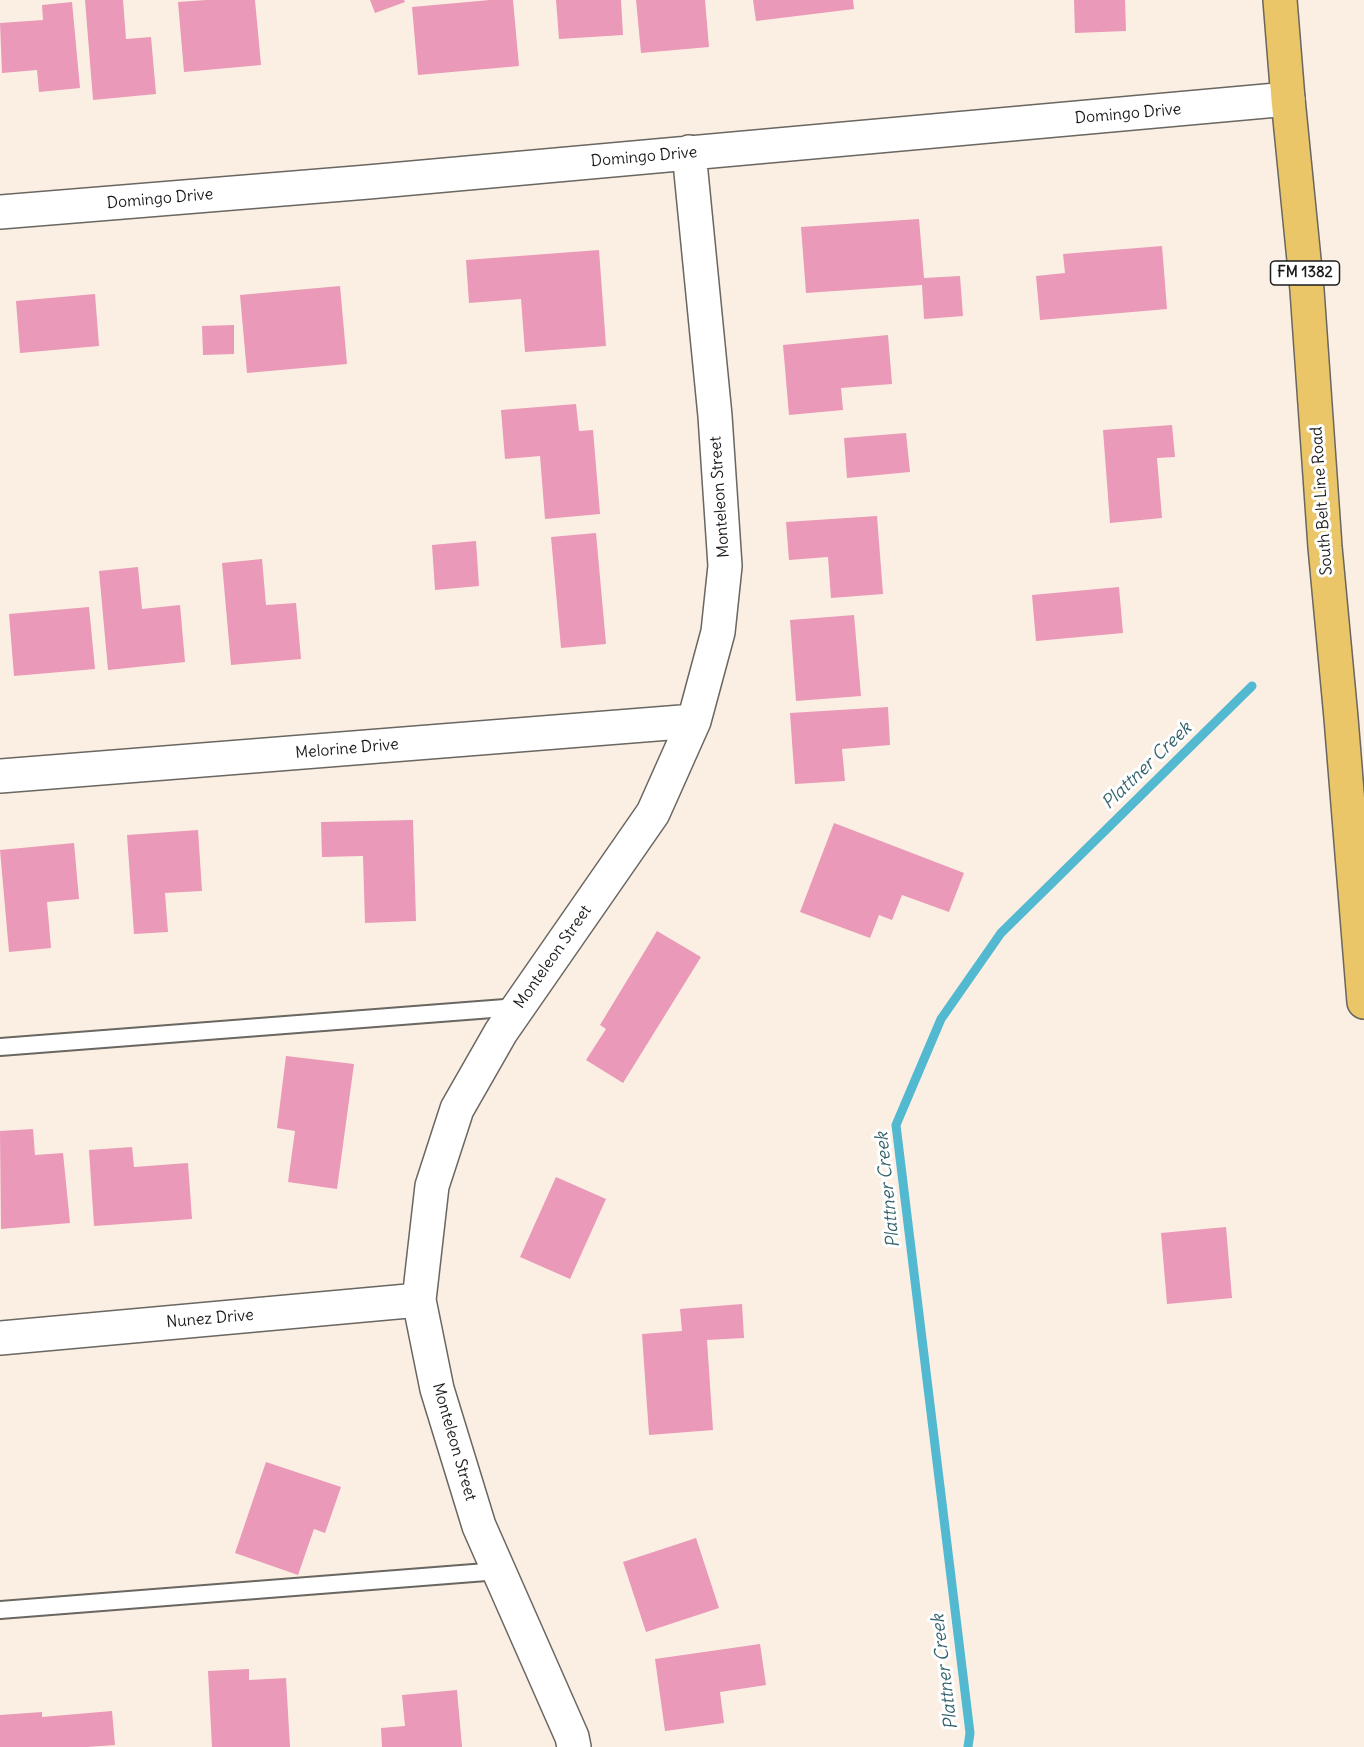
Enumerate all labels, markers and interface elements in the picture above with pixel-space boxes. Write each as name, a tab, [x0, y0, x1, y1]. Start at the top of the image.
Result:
street label: Domingo Drive	[1074, 100, 1182, 128]
street label: Domingo Drive	[590, 143, 698, 171]
street label: Domingo Drive	[106, 185, 214, 213]
road number: FM 1382	[1270, 261, 1340, 285]
street label: South Belt Line Road	[1307, 426, 1337, 576]
street label: Monteleon Street	[706, 436, 734, 558]
water label: Plattner Creek	[1098, 718, 1196, 814]
street label: Melorine Drive	[295, 735, 399, 763]
street label: Monteleon Street	[510, 902, 596, 1012]
water label: Plattner Creek	[871, 1131, 905, 1249]
street label: Nunez Drive	[166, 1306, 254, 1332]
street label: Monteleon Street	[428, 1381, 480, 1503]
water label: Plattner Creek	[927, 1613, 963, 1731]

